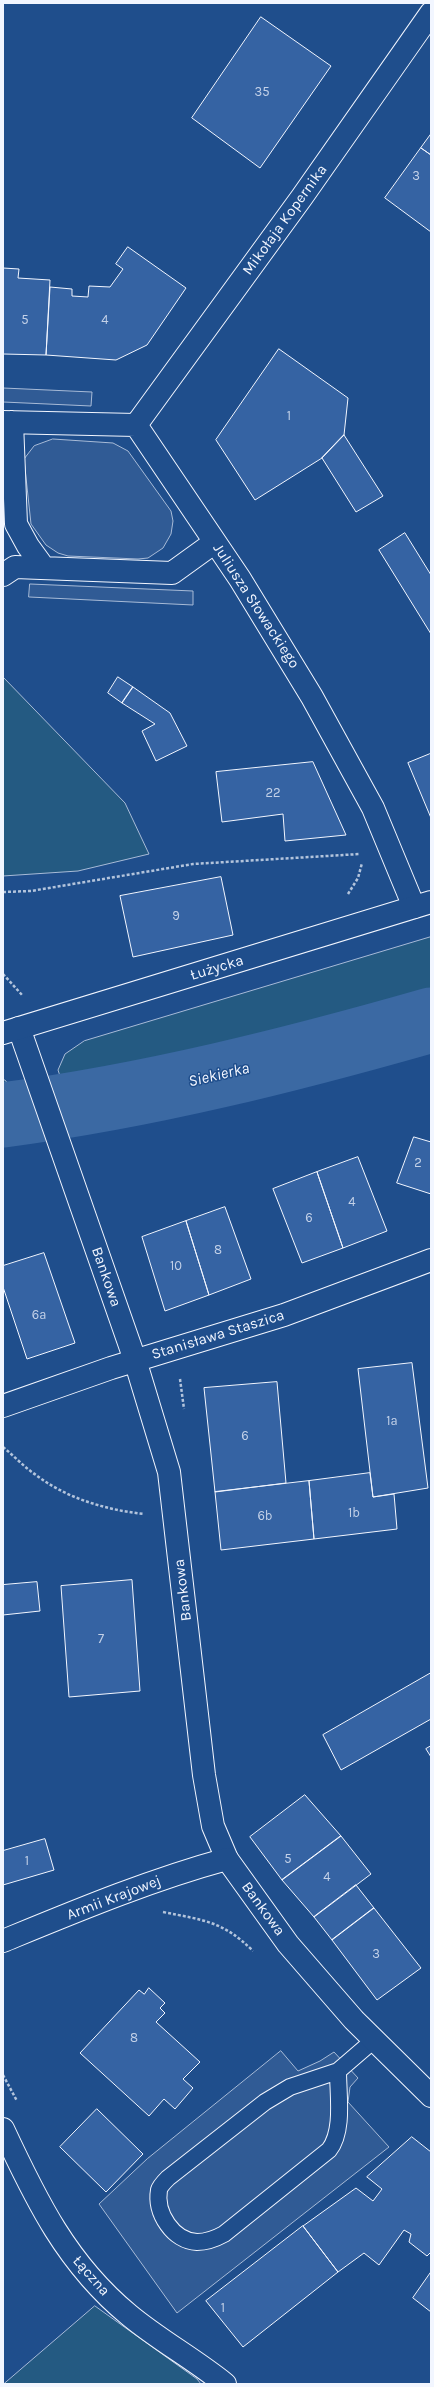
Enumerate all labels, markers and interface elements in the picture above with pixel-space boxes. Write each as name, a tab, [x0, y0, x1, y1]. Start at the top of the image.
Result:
house number: 35	[254, 84, 270, 100]
street label: Mikołaja Kopernika	[239, 161, 331, 279]
house number: 3	[412, 168, 420, 184]
house number: 5	[21, 312, 29, 328]
house number: 4	[101, 312, 109, 328]
house number: 1	[287, 408, 291, 424]
street label: Juliusza Słowackiego	[209, 540, 303, 672]
house number: 22	[265, 785, 281, 801]
house number: 9	[172, 908, 180, 924]
street label: Łużycka	[188, 951, 246, 985]
water label: Siekierka	[187, 1059, 251, 1091]
house number: 2	[414, 1155, 422, 1171]
house number: 4	[348, 1194, 356, 1210]
house number: 6	[305, 1210, 313, 1226]
house number: 8	[214, 1242, 222, 1258]
street label: Bankowa	[87, 1245, 125, 1309]
house number: 10	[170, 1258, 182, 1274]
street label: Stanisława Staszica	[149, 1306, 287, 1364]
house number: 6a	[32, 1307, 46, 1323]
house number: 1a	[386, 1413, 398, 1429]
house number: 6	[241, 1428, 249, 1444]
house number: 1b	[348, 1505, 360, 1521]
house number: 6b	[257, 1508, 273, 1524]
street label: Bankowa	[170, 1558, 196, 1622]
house number: 7	[98, 1631, 104, 1647]
house number: 5	[284, 1851, 292, 1867]
house number: 1	[25, 1853, 29, 1869]
house number: 4	[323, 1869, 331, 1885]
street label: Armii Krajowej	[64, 1872, 164, 1924]
street label: Bankowa	[237, 1878, 289, 1940]
house number: 3	[372, 1946, 380, 1962]
house number: 8	[130, 2030, 138, 2046]
street label: Łączna	[69, 2252, 113, 2300]
house number: 1	[221, 2300, 225, 2316]

